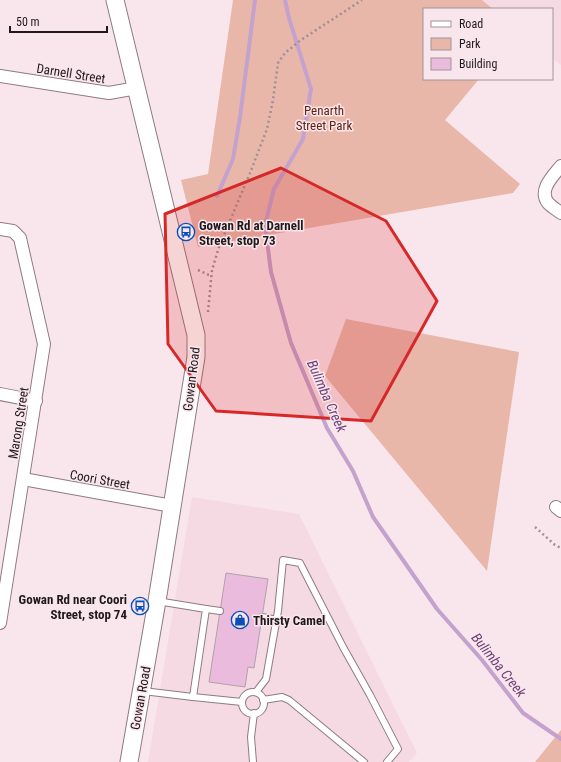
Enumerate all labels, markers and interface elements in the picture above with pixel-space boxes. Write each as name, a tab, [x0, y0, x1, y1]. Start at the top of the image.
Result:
scale bar	[10, 8, 107, 34]
legend	[423, 8, 553, 80]
text: 50 m	[16, 15, 40, 29]
text: Road	[459, 17, 483, 31]
text: Park	[459, 37, 481, 51]
text: Building	[459, 57, 497, 71]
street label: Darnell Street	[35, 61, 107, 86]
park label: Penarth Street Park	[296, 103, 352, 133]
place label: Gowan Rd at Darnell Street, stop 73	[199, 218, 304, 248]
bus stop icon: Gowan Rd at Darnell Street, stop 73	[176, 222, 196, 242]
street label: Gowan Road	[180, 346, 203, 412]
water label: Bulimba Creek	[304, 357, 350, 435]
street label: Marong Street	[5, 386, 32, 460]
street label: Coori Street	[69, 467, 131, 492]
place label: Gowan Rd near Coori Street, stop 74	[19, 592, 127, 622]
bus stop icon: Gowan Rd near Coori Street, stop 74	[130, 596, 150, 616]
shop icon: Thirsty Camel	[230, 610, 250, 630]
place label: Thirsty Camel	[253, 613, 325, 628]
water label: Bulimba Creek	[468, 630, 530, 701]
street label: Gowan Road	[128, 665, 153, 731]

